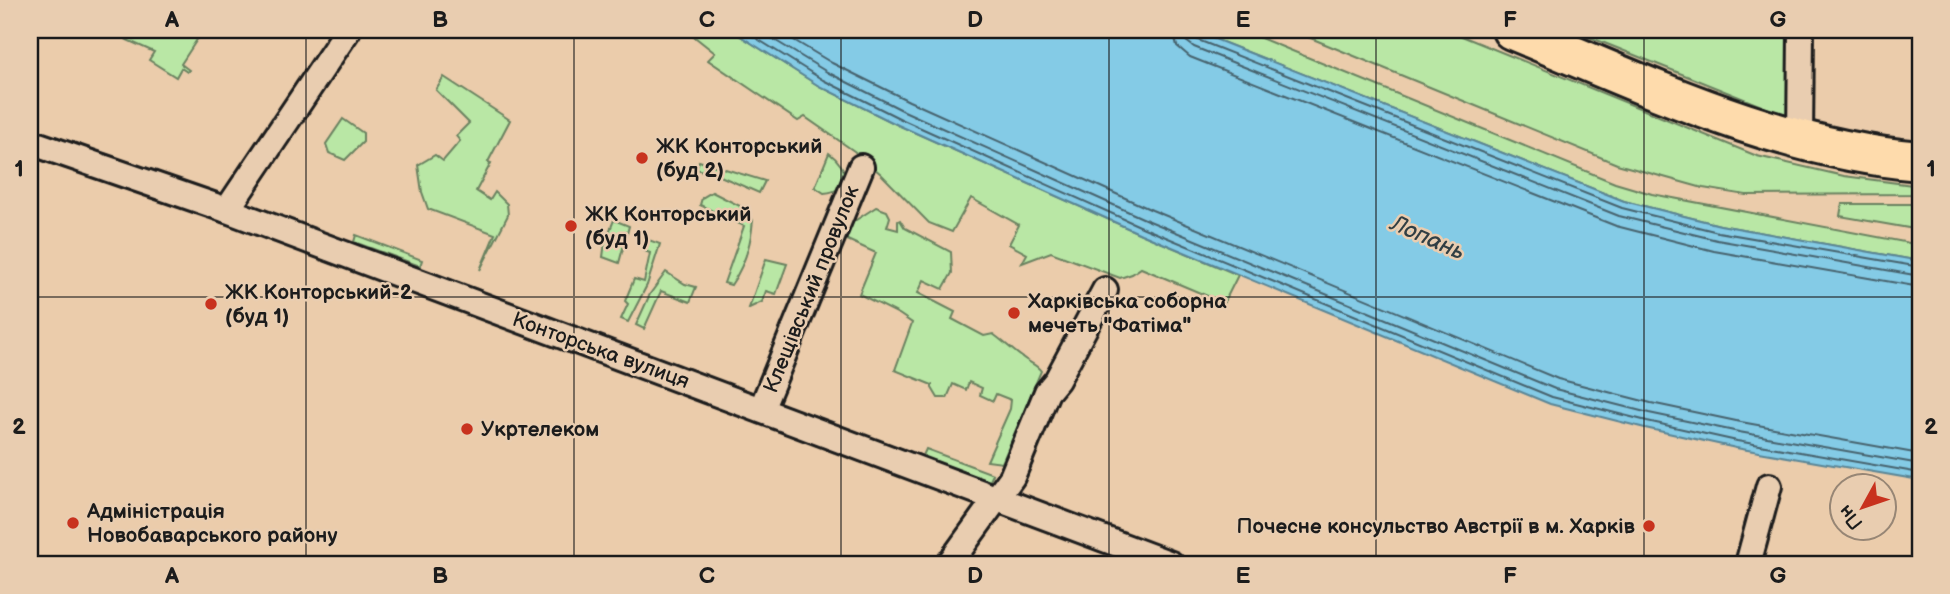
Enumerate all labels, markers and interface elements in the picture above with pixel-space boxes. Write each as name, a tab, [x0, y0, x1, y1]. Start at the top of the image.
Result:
text: A	[164, 6, 180, 34]
text: B	[432, 6, 448, 34]
text: C	[699, 6, 715, 34]
text: D	[967, 6, 983, 34]
text: E	[1236, 6, 1251, 34]
text: F	[1503, 6, 1517, 34]
text: G	[1770, 6, 1787, 34]
place label: ЖК Конторський (буд 2)	[656, 134, 822, 183]
marker: ЖК Конторський (буд 2)	[634, 150, 650, 166]
text: 1	[14, 155, 24, 183]
text: 1	[1926, 155, 1936, 183]
street label: Клещівський провулок	[758, 182, 865, 397]
place label: ЖК Конторський (буд 1)	[585, 202, 751, 251]
water label: Лопань	[1384, 208, 1469, 267]
marker: ЖК Конторський (буд 1)	[563, 218, 579, 234]
place label: ЖК Конторський-2 (буд 1)	[225, 280, 413, 329]
place label: Харківська соборна мечеть "Фатіма"	[1027, 289, 1227, 338]
marker: ЖК Конторський-2 (буд 1)	[203, 296, 219, 312]
marker: Харківська соборна мечеть "Фатіма"	[1006, 305, 1022, 321]
street label: Конторська вулиця	[509, 307, 693, 394]
text: 2	[12, 413, 26, 441]
text: 2	[1924, 413, 1938, 441]
place label: Укртелеком	[481, 417, 599, 442]
marker: Укртелеком	[459, 421, 475, 437]
north arrow	[1828, 472, 1898, 542]
place label: Адміністрація Новобаварського району	[86, 499, 338, 548]
text: Пн	[1834, 500, 1868, 534]
place label: Почесне консульство Австрії в м. Харків	[1237, 514, 1636, 539]
marker: Адміністрація Новобаварського району	[65, 515, 81, 531]
marker: Почесне консульство Австрії в м. Харків	[1641, 518, 1657, 534]
text: A	[164, 562, 180, 590]
text: B	[432, 562, 448, 590]
text: C	[699, 562, 715, 590]
text: D	[967, 562, 983, 590]
text: E	[1236, 562, 1251, 590]
text: F	[1503, 562, 1517, 590]
text: G	[1770, 562, 1787, 590]

